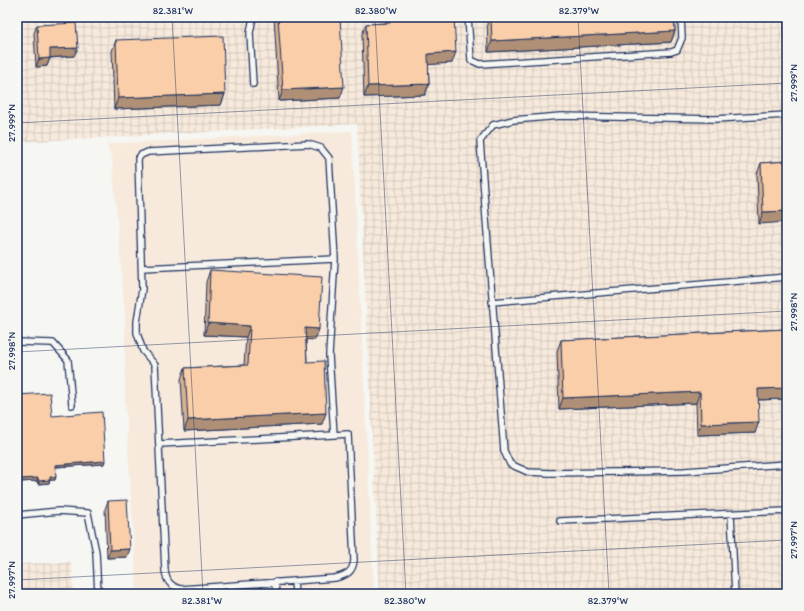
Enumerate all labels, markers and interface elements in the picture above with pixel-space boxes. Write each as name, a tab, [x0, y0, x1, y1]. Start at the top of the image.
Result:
text: 82.381°W	[153, 4, 194, 17]
text: 82.380°W	[355, 4, 397, 17]
text: 82.379°W	[559, 4, 600, 17]
text: 27.999°N	[787, 64, 800, 102]
text: 27.999°N	[5, 104, 18, 142]
text: 27.998°N	[787, 293, 800, 331]
text: 27.998°N	[5, 332, 18, 370]
text: 27.997°N	[787, 521, 800, 559]
text: 27.997°N	[5, 561, 18, 599]
text: 82.381°W	[182, 594, 223, 607]
text: 82.380°W	[384, 594, 426, 607]
text: 82.379°W	[588, 594, 629, 607]

